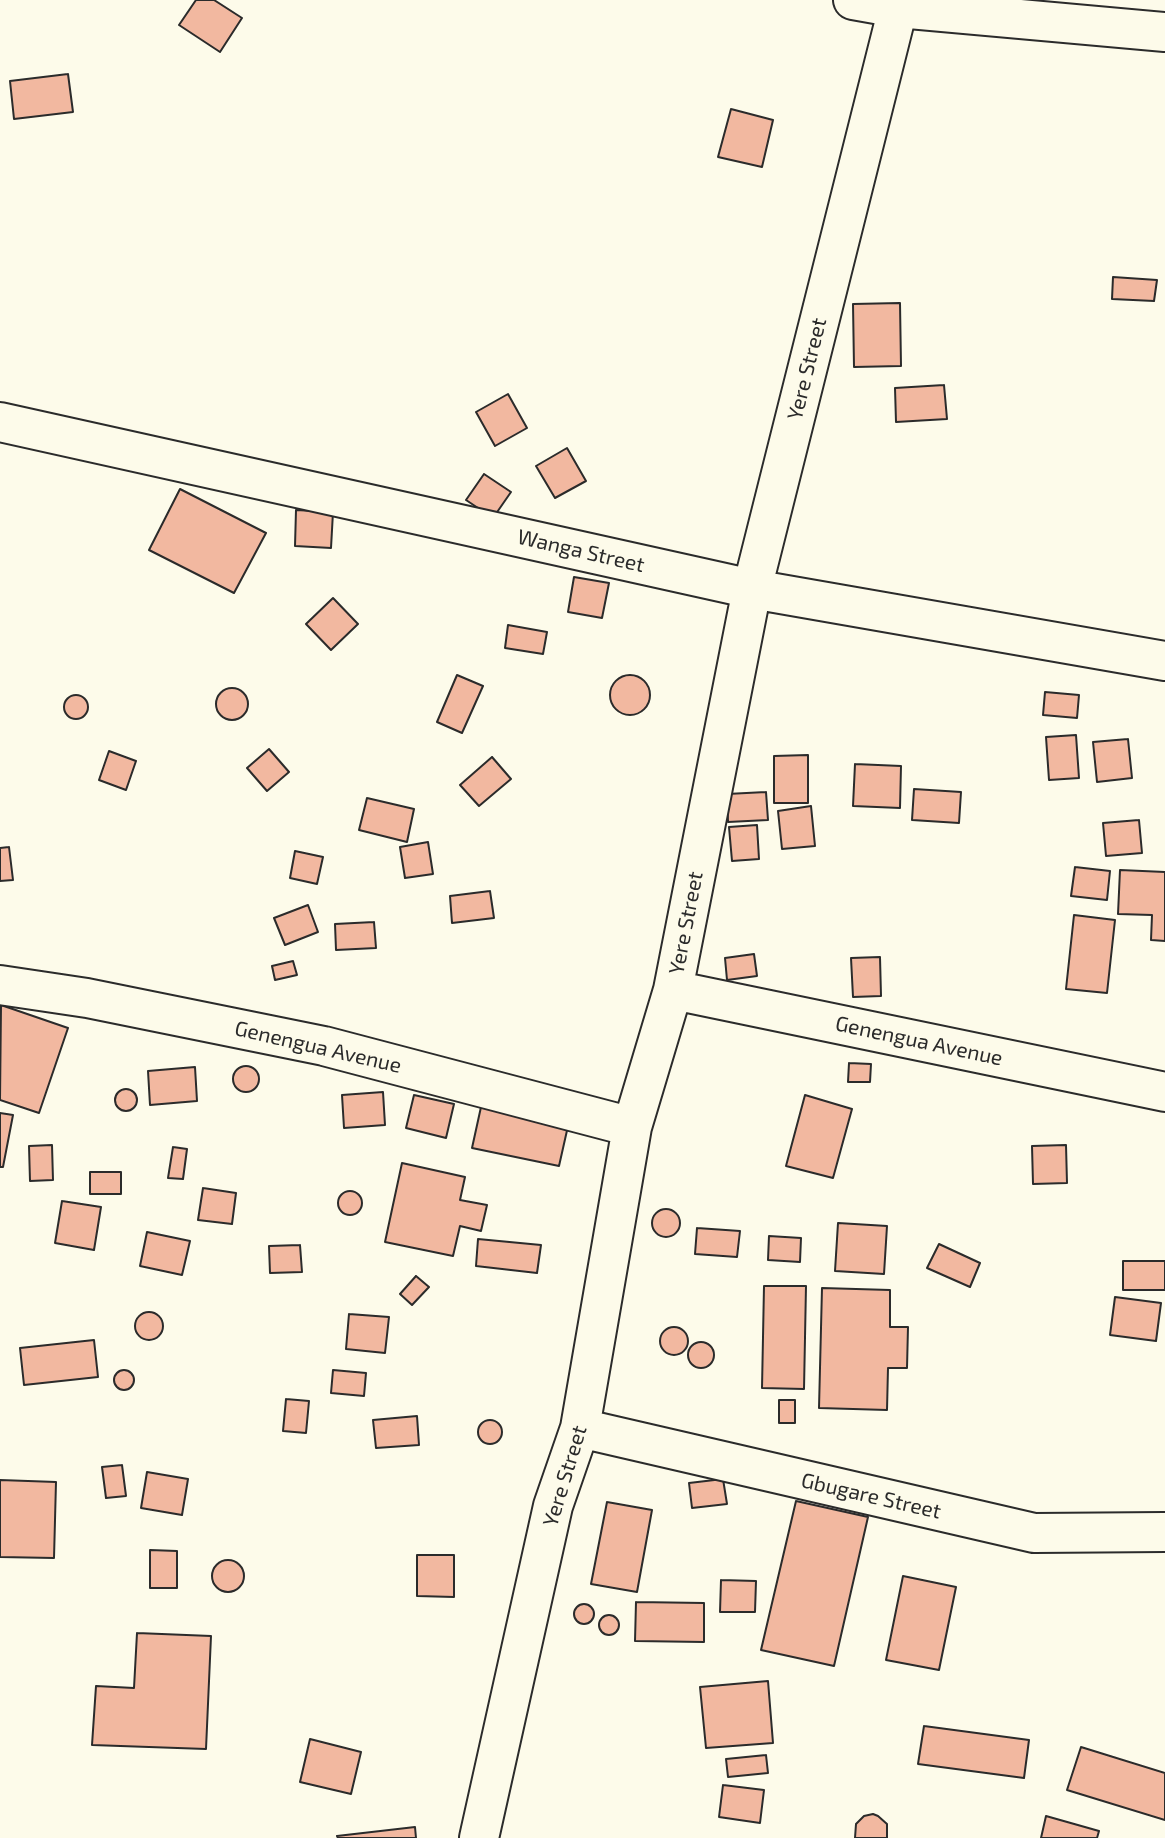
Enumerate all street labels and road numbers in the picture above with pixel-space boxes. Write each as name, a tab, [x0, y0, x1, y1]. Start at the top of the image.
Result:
street label: Yere Street	[782, 315, 832, 423]
street label: Wanga Street	[515, 524, 647, 578]
street label: Yere Street	[664, 869, 708, 977]
street label: Genengua Avenue	[833, 1011, 1005, 1071]
street label: Genengua Avenue	[232, 1016, 404, 1078]
street label: Yere Street	[538, 1422, 592, 1530]
street label: Gbugare Street	[799, 1468, 943, 1524]

